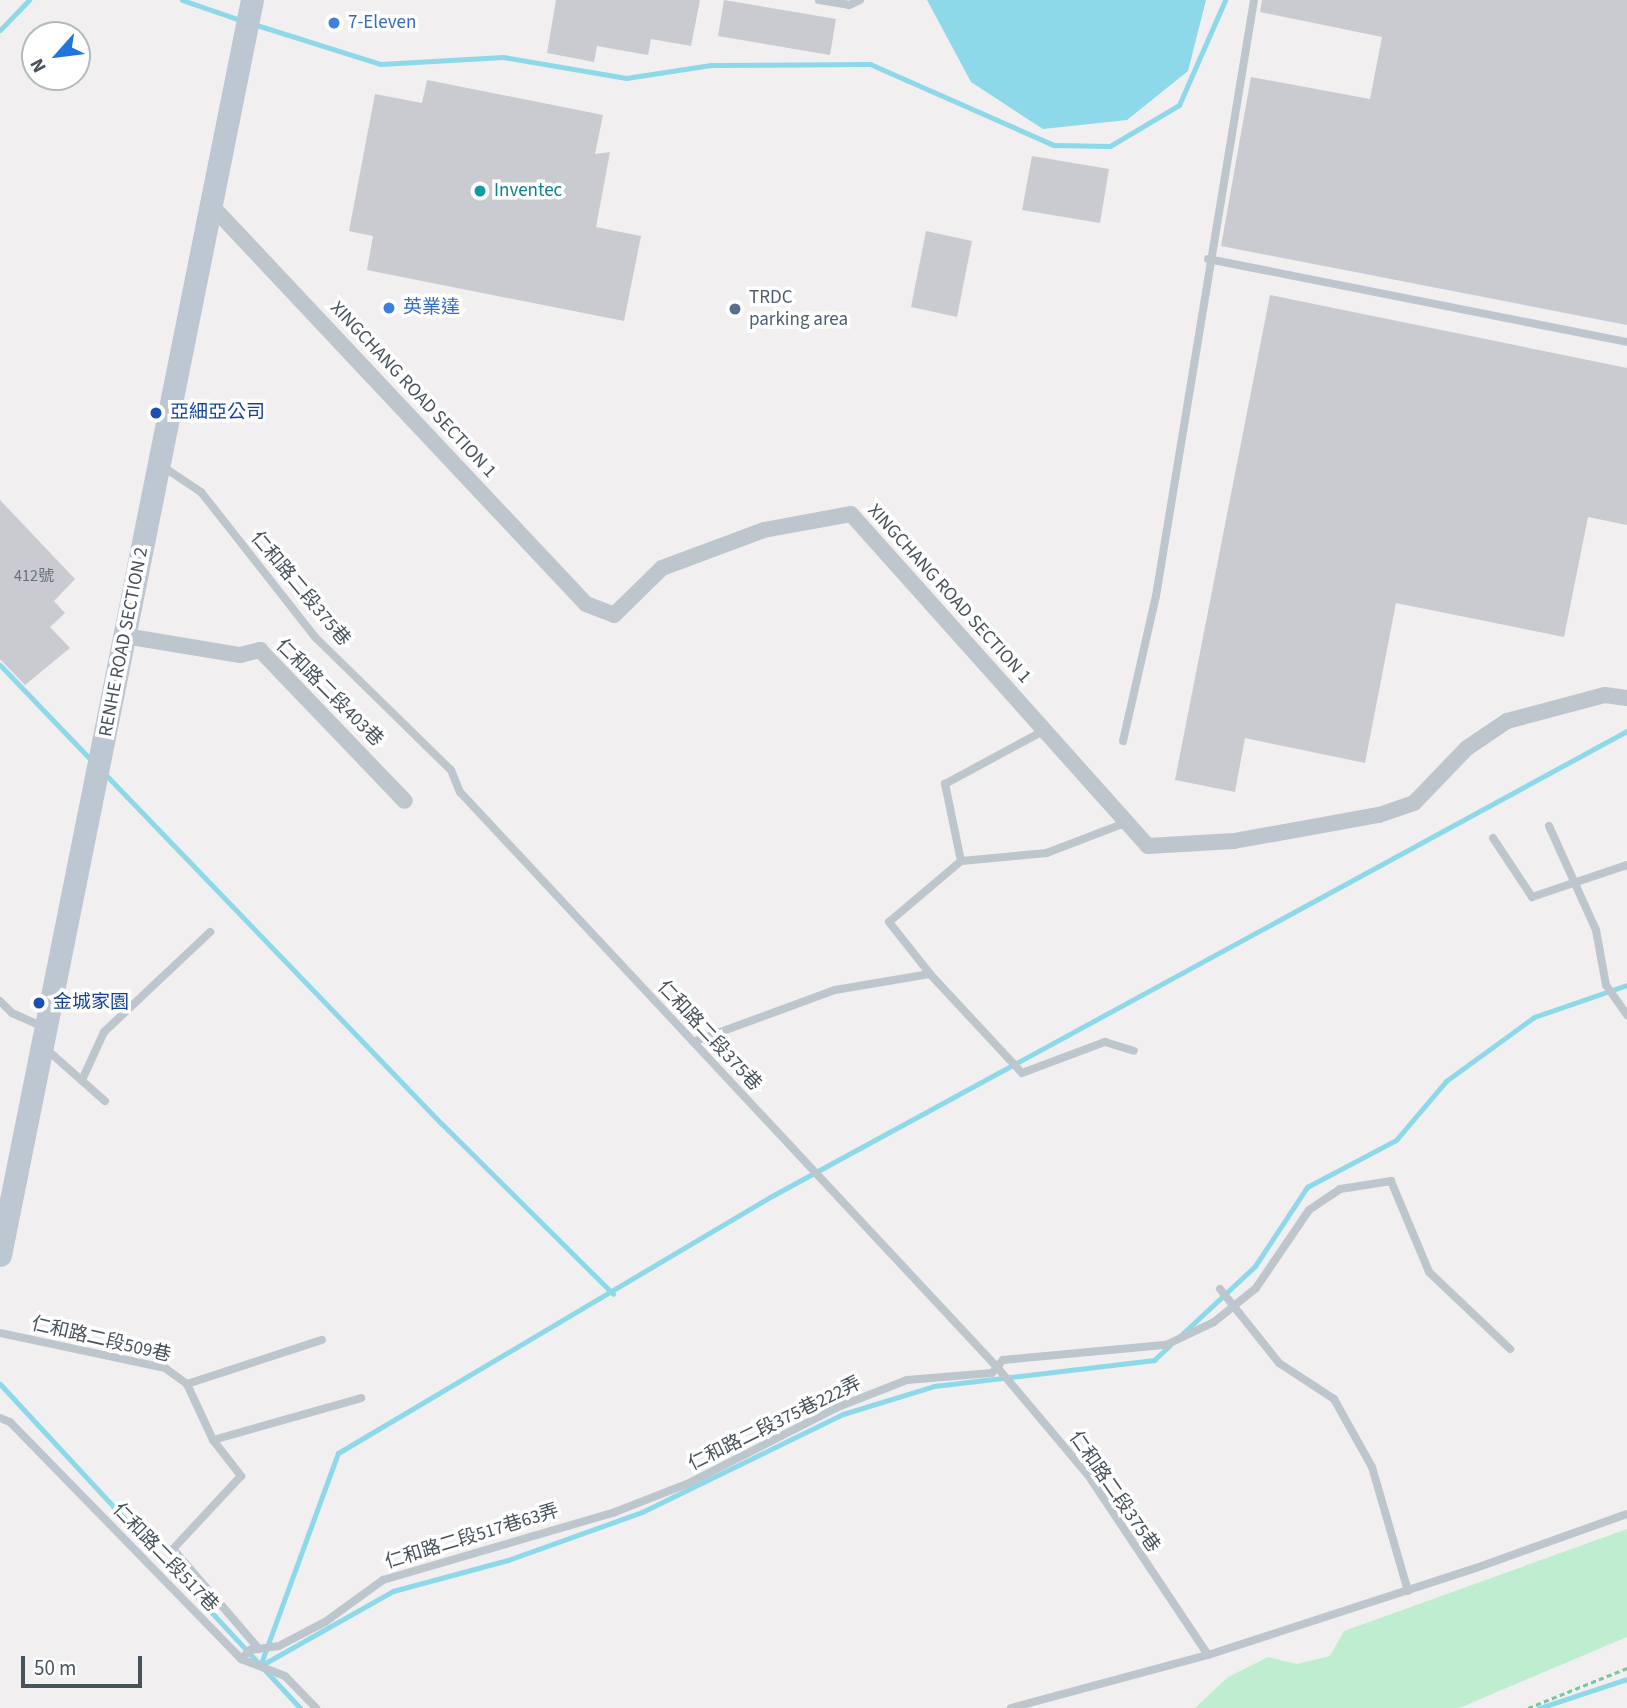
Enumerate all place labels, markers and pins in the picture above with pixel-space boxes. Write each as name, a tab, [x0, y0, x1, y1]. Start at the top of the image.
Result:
place label: 7-Eleven	[348, 12, 416, 34]
marker: 7-Eleven	[326, 15, 342, 31]
place label: Inventec	[494, 180, 562, 202]
marker: Inventec	[472, 183, 488, 199]
place label: TRDC parking area	[749, 287, 848, 331]
place label: 英業達	[403, 297, 460, 319]
marker: 英業達	[381, 300, 397, 316]
marker: TRDC parking area	[727, 301, 743, 317]
place label: 亞細亞公司	[170, 402, 265, 424]
marker: 亞細亞公司	[148, 405, 164, 421]
place label: 金城家園	[53, 992, 129, 1014]
marker: 金城家園	[31, 995, 47, 1011]

